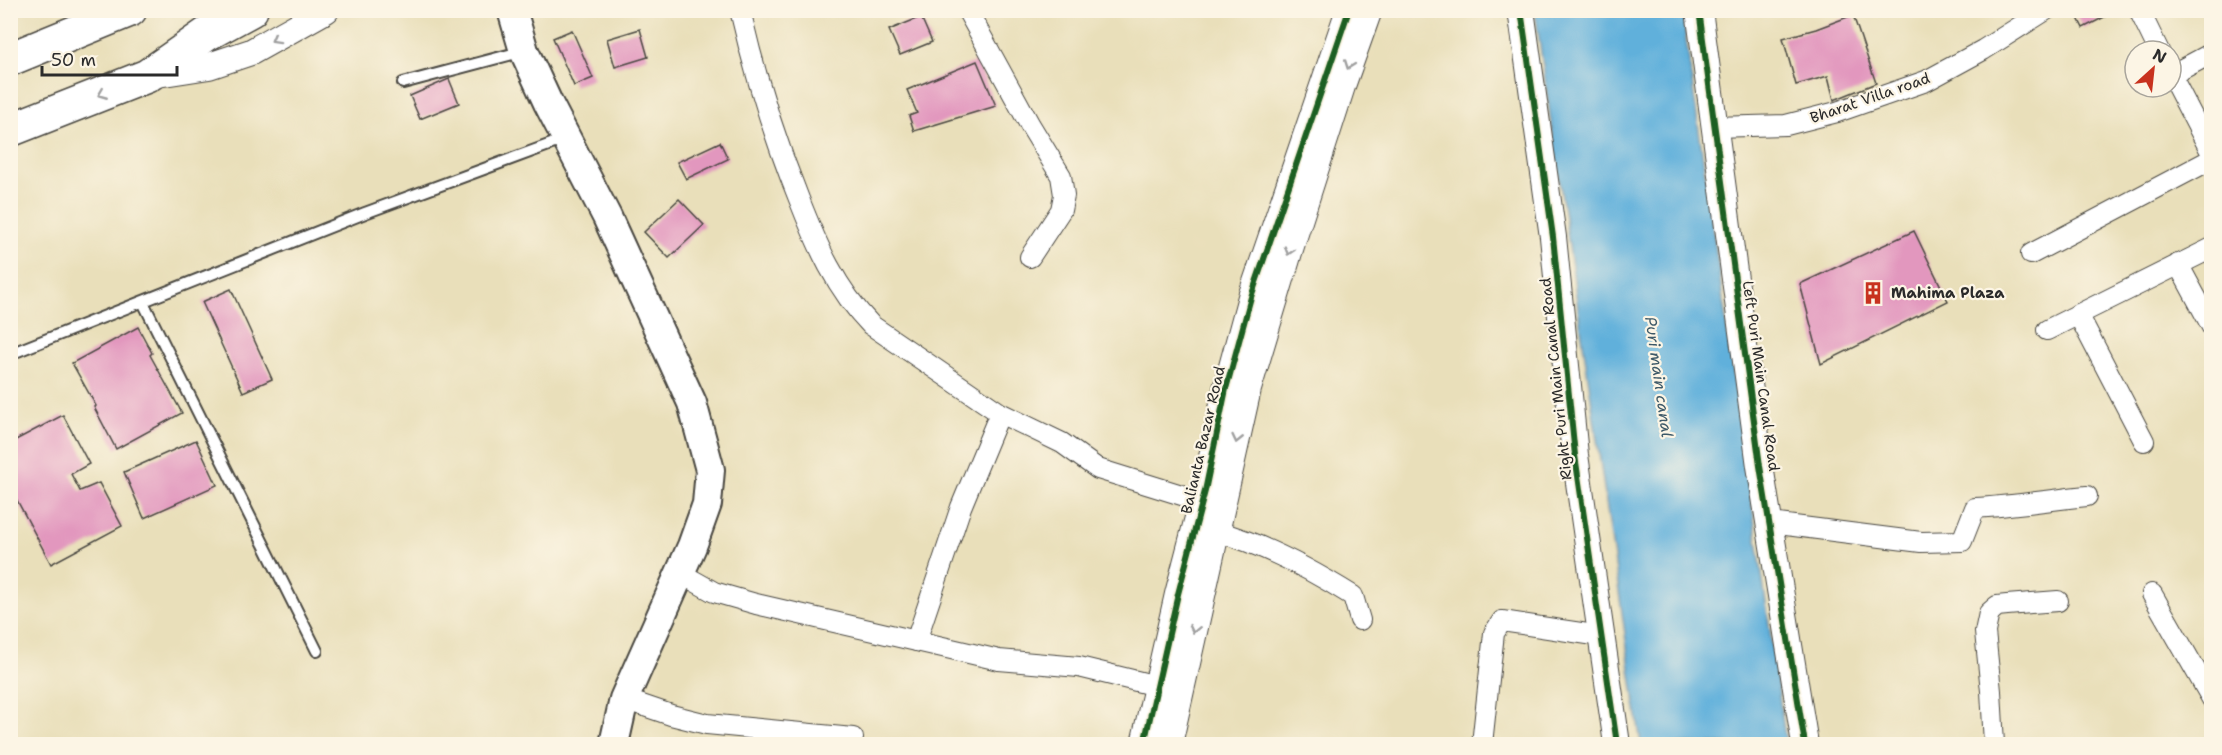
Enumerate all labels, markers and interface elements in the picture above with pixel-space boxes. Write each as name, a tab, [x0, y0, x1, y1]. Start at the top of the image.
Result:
one-way arrow	[271, 32, 281, 43]
scale bar	[42, 39, 177, 77]
north arrow	[2123, 39, 2183, 99]
text: N	[2149, 44, 2170, 68]
text: 50 m	[51, 48, 96, 72]
one-way arrow	[1344, 59, 1356, 70]
street label: Bharat Villa road	[1807, 68, 1933, 128]
one-way arrow	[98, 87, 109, 99]
one-way arrow	[1284, 245, 1296, 256]
street label: Right Puri Main Canal Road	[1535, 276, 1577, 481]
street label: Left Puri Main Canal Road	[1738, 279, 1784, 473]
building icon: Mahima Plaza	[1860, 280, 1886, 306]
place label: Mahima Plaza	[1891, 283, 2005, 303]
water label: Puri main canal	[1640, 315, 1678, 439]
street label: Balianta Bazar Road	[1176, 364, 1230, 516]
one-way arrow	[1231, 434, 1244, 444]
one-way arrow	[1188, 623, 1201, 633]

